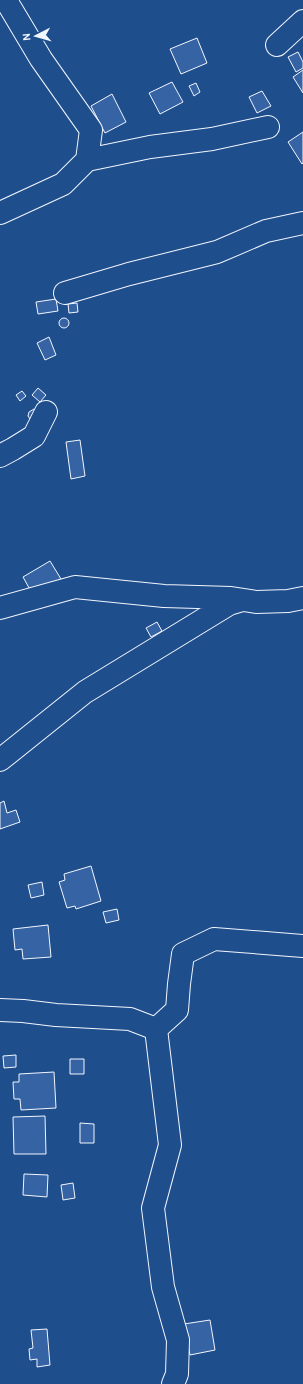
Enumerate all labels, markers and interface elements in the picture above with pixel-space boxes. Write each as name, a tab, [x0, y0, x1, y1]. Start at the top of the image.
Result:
north arrow	[16, 16, 56, 56]
text: N	[20, 32, 33, 42]

